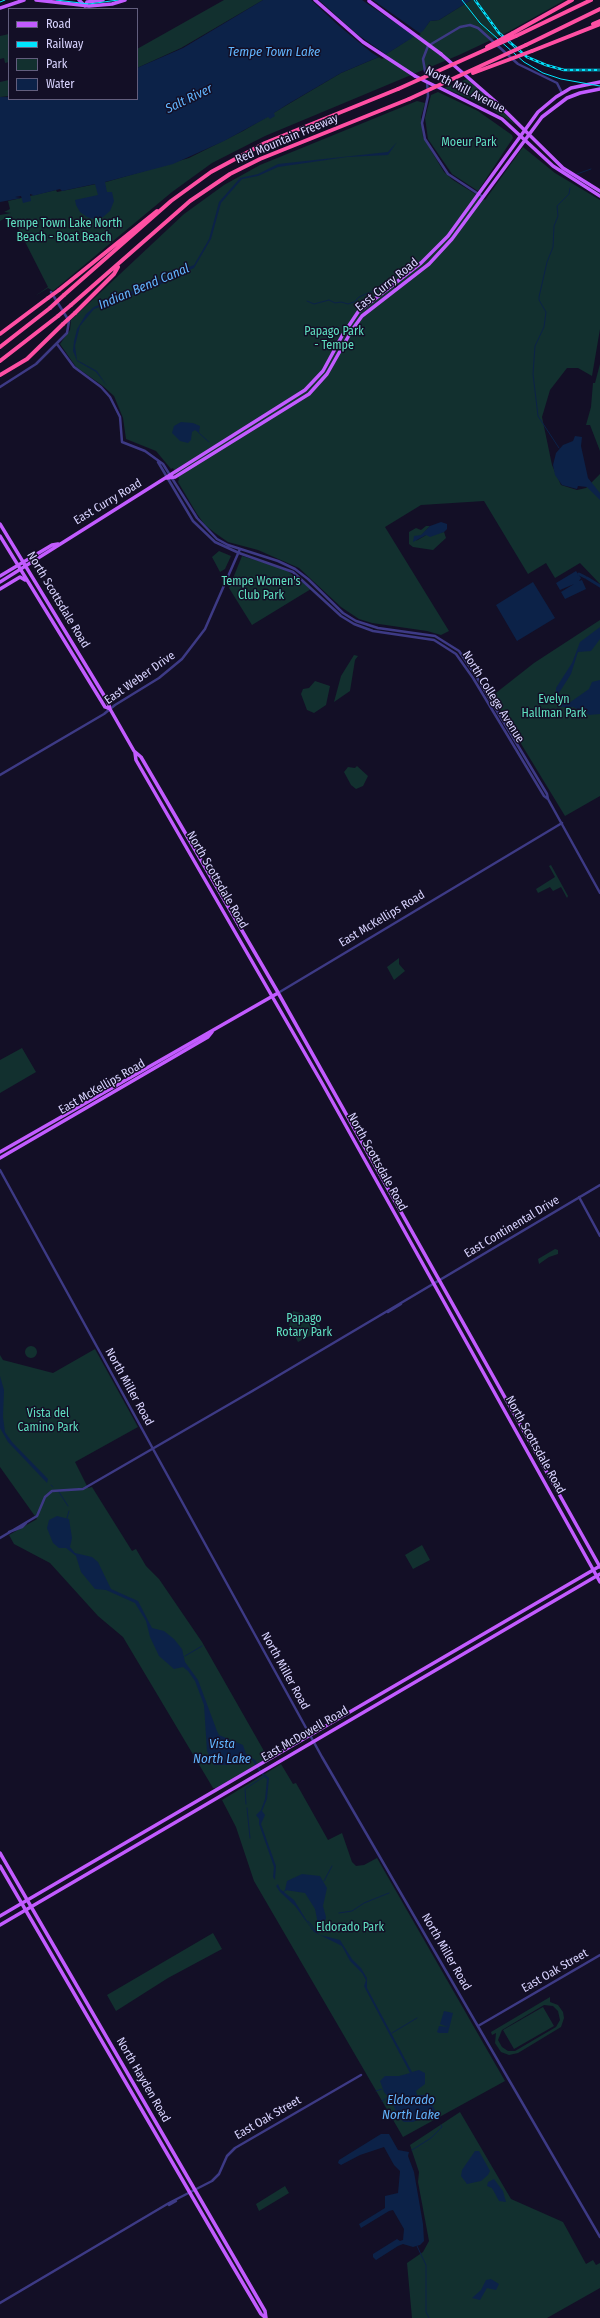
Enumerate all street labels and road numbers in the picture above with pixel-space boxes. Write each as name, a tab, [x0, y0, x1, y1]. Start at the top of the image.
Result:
street label: North Mill Avenue	[423, 64, 507, 116]
street label: Red Mountain Freeway	[233, 111, 341, 167]
street label: East Curry Road	[353, 255, 421, 315]
street label: East Curry Road	[71, 476, 145, 528]
street label: North Scottsdale Road	[24, 549, 92, 651]
street label: East Weber Drive	[102, 648, 178, 708]
street label: North College Avenue	[459, 648, 527, 746]
street label: North Scottsdale Road	[183, 829, 251, 931]
street label: East McKellips Road	[337, 888, 427, 950]
street label: East McKellips Road	[56, 1056, 148, 1118]
street label: North Scottsdale Road	[344, 1110, 410, 1214]
street label: East Continental Drive	[462, 1193, 562, 1261]
street label: North Miller Road	[102, 1346, 156, 1428]
street label: North Scottsdale Road	[502, 1393, 568, 1497]
street label: North Miller Road	[258, 1630, 312, 1712]
street label: East McDowell Road	[259, 1703, 351, 1765]
street label: North Miller Road	[418, 1911, 474, 1993]
street label: East Oak Street	[519, 1946, 591, 1996]
street label: North Hayden Road	[113, 2035, 173, 2125]
street label: East Oak Street	[232, 2093, 304, 2143]

